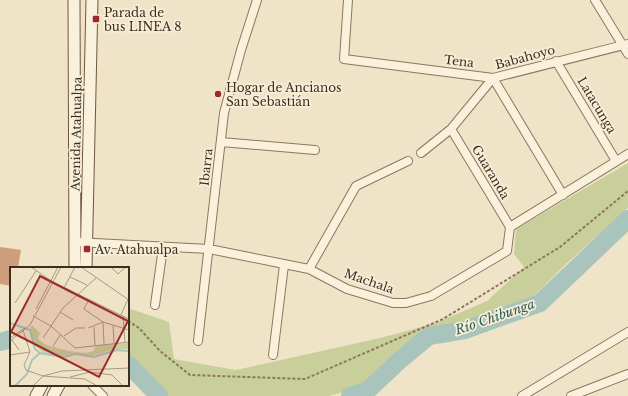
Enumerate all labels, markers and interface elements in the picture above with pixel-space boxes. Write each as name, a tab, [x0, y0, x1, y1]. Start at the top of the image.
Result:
place label: Parada de bus LINEA 8	[103, 5, 182, 34]
marker: Parada de bus LINEA 8	[91, 14, 101, 24]
street label: Babahoyo	[493, 42, 557, 72]
street label: Tena	[443, 52, 475, 70]
street label: Latacunga	[574, 74, 620, 136]
street label: Avenida Atahualpa	[67, 76, 85, 192]
place label: Hogar de Ancianos San Sebastián	[226, 80, 342, 109]
marker: Hogar de Ancianos San Sebastián	[213, 89, 223, 99]
street label: Guaranda	[469, 142, 513, 202]
street label: Ibarra	[197, 147, 215, 186]
place label: Av. Atahualpa	[94, 242, 179, 257]
marker: Av. Atahualpa	[82, 244, 92, 254]
street label: Machala	[342, 266, 396, 297]
inset map	[10, 267, 129, 386]
water label: Río Chibunga	[452, 295, 537, 339]

